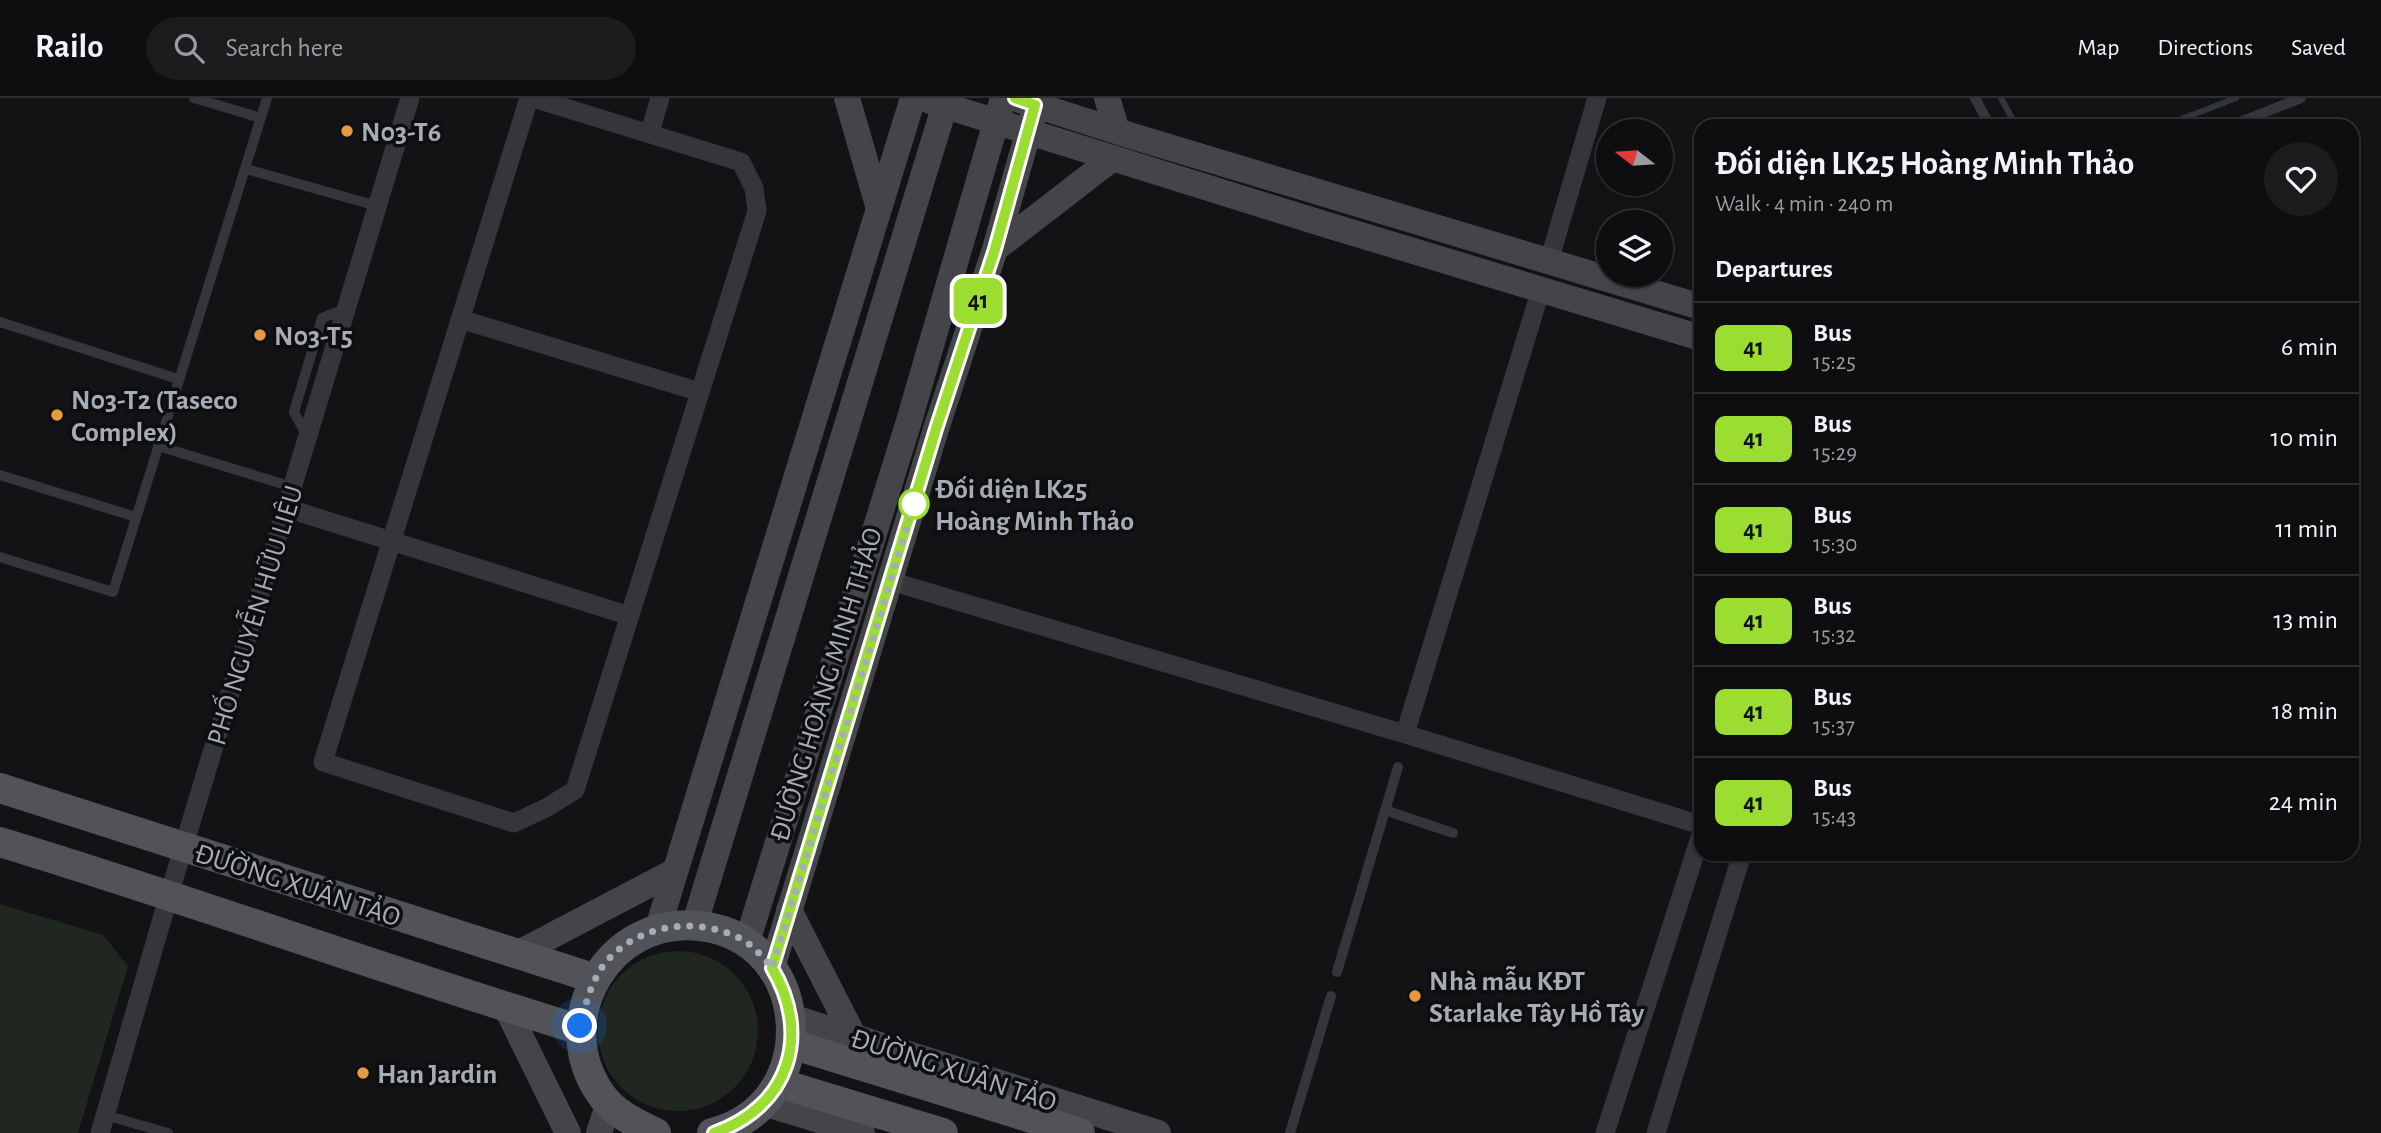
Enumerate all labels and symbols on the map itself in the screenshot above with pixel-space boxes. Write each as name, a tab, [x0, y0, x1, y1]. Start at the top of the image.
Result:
place label: N03-T6	[361, 119, 441, 147]
north arrow	[1596, 119, 1673, 196]
marker: N03-T6	[339, 123, 355, 139]
line badge: 41	[946, 278, 1010, 324]
place label: N03-T5	[274, 323, 353, 351]
marker: N03-T5	[252, 327, 268, 343]
place label: N03-T2 (Taseco Complex)	[71, 387, 238, 447]
marker: N03-T2 (Taseco Complex)	[49, 407, 65, 423]
place label: Đối diện LK25 Hoàng Minh Thảo	[935, 475, 1134, 536]
street label: PHỐ NGUYỄN HỮU LIÊU	[197, 481, 309, 749]
marker: Đối diện LK25 Hoàng Minh Thảo	[899, 489, 929, 519]
street label: ĐƯỜNG HOÀNG MINH THẢO	[762, 523, 888, 845]
street label: ĐƯỜNG XUÂN TẢO	[191, 836, 405, 932]
place label: Nhà mẫu KĐT Starlake Tây Hồ Tây	[1429, 965, 1645, 1028]
marker: Nhà mẫu KĐT Starlake Tây Hồ Tây	[1407, 988, 1423, 1004]
your location	[562, 1008, 597, 1043]
street label: ĐƯỜNG XUÂN TẢO	[847, 1021, 1061, 1117]
place label: Han Jardin	[377, 1061, 497, 1089]
marker: Han Jardin	[355, 1065, 371, 1081]

